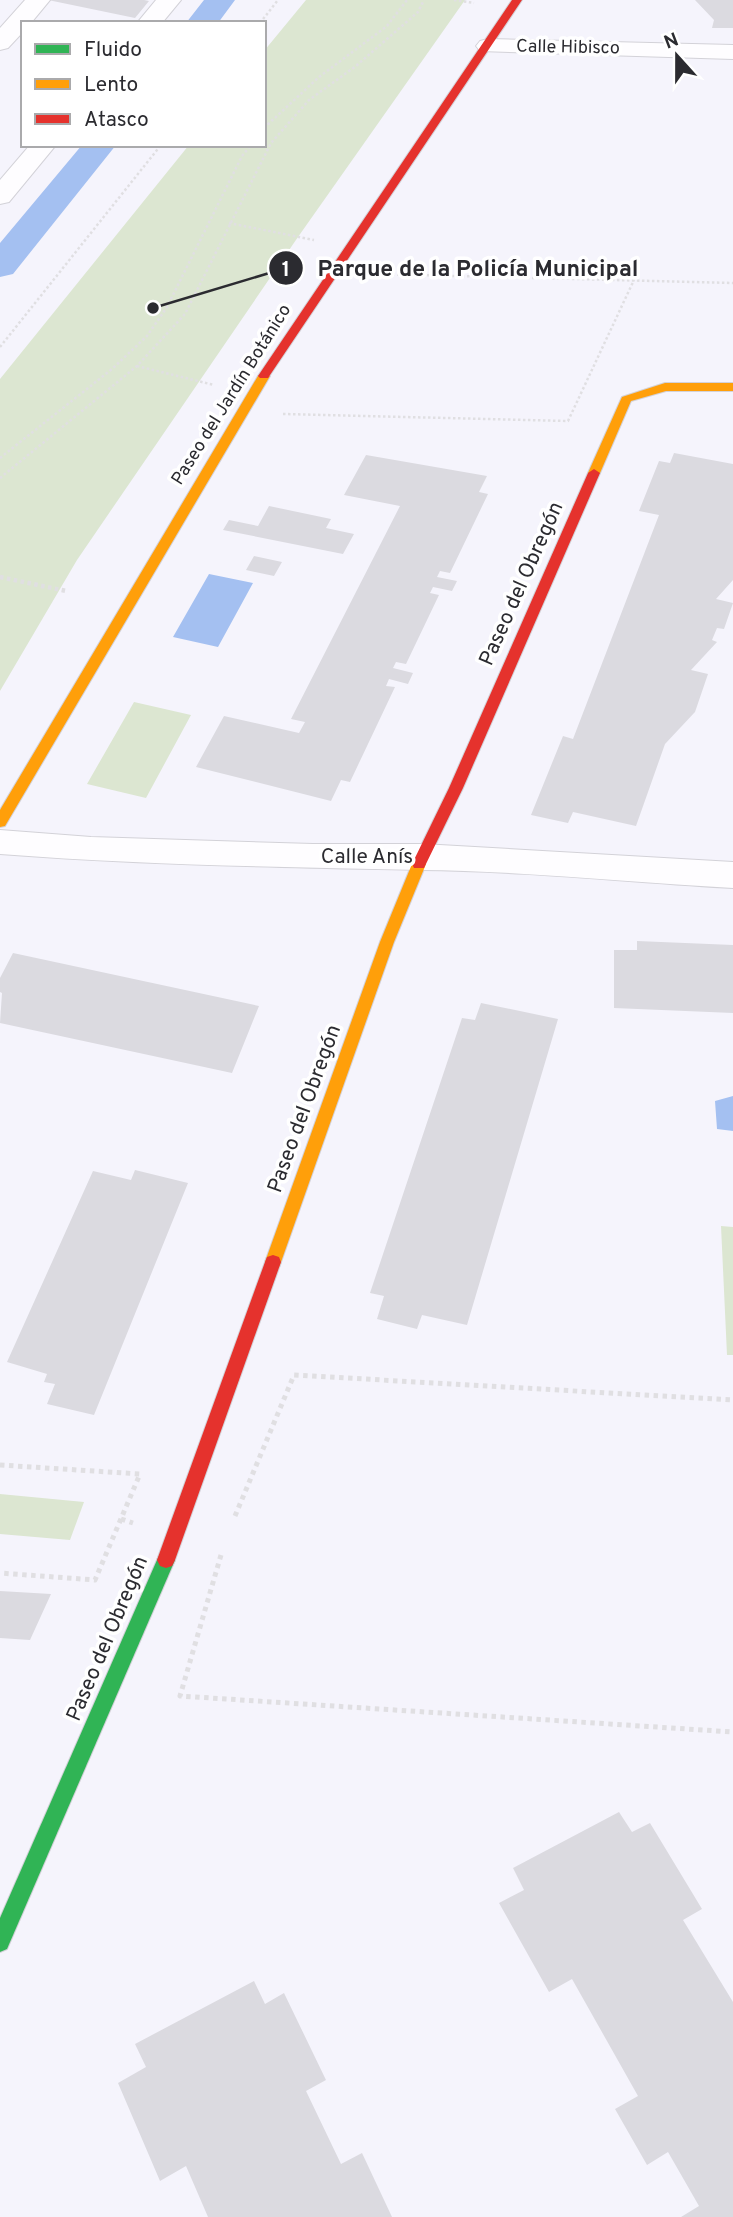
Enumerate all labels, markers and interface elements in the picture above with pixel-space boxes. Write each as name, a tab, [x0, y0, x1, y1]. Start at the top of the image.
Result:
legend	[21, 21, 266, 147]
north arrow	[642, 21, 712, 91]
text: N	[661, 28, 682, 56]
street label: Calle Hibisco	[516, 36, 620, 60]
text: Fluido	[84, 37, 142, 64]
text: Lento	[84, 72, 138, 99]
text: Atasco	[84, 107, 149, 134]
callout: Parque de la Policía Municipal	[268, 246, 652, 290]
text: Parque de la Policía Municipal	[318, 256, 638, 285]
text: 1	[282, 257, 290, 284]
street label: Paseo del Jardín Botánico	[167, 300, 297, 490]
street label: Paseo del Obregón	[474, 498, 570, 670]
street label: Calle Anís	[321, 844, 413, 871]
street label: Paseo del Obregón	[262, 1021, 348, 1197]
street label: Paseo del Obregón	[61, 1552, 155, 1726]

